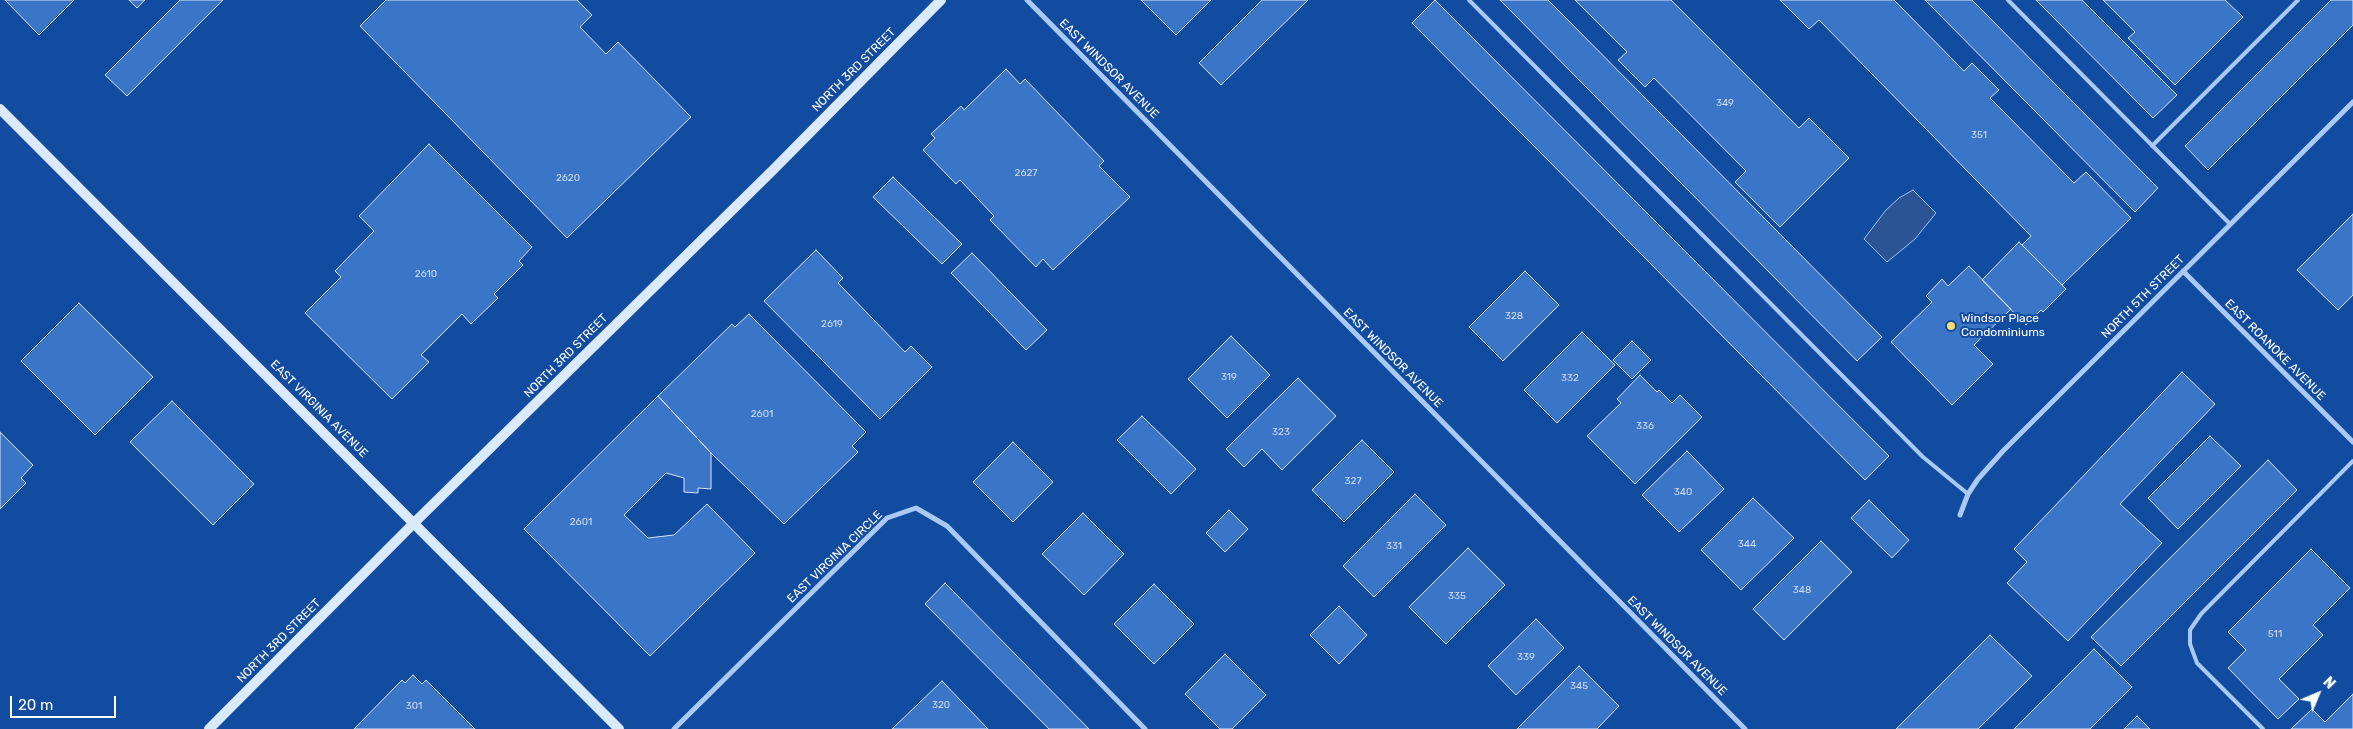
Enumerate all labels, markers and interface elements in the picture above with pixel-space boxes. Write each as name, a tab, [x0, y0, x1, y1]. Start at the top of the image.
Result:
street label: EAST WINDSOR AVENUE	[1056, 16, 1162, 122]
street label: NORTH 3RD STREET	[809, 25, 899, 115]
house number: 349	[1716, 97, 1734, 109]
house number: 351	[1971, 129, 1987, 141]
house number: 2627	[1015, 167, 1037, 179]
house number: 2620	[556, 172, 580, 184]
street label: NORTH 5TH STREET	[2098, 252, 2188, 342]
house number: 2610	[415, 268, 437, 280]
street label: EAST ROANOKE AVENUE	[2222, 297, 2328, 403]
street label: EAST WINDSOR AVENUE	[1340, 305, 1446, 411]
house number: 328	[1505, 310, 1523, 322]
street label: NORTH 3RD STREET	[521, 311, 611, 401]
place label: Windsor Place Condominiums	[1961, 312, 2045, 340]
house number: 2619	[821, 318, 843, 330]
marker: Windsor Place Condominiums	[1945, 320, 1957, 332]
street label: EAST VIRGINIA AVENUE	[267, 357, 371, 461]
house number: 319	[1221, 371, 1237, 383]
house number: 332	[1561, 372, 1579, 384]
house number: 2601	[751, 408, 773, 420]
house number: 336	[1636, 420, 1654, 432]
house number: 323	[1272, 426, 1290, 438]
house number: 327	[1344, 475, 1362, 487]
house number: 340	[1674, 486, 1692, 498]
street label: EAST VIRGINIA CIRCLE	[784, 508, 886, 606]
house number: 2601	[570, 516, 592, 528]
house number: 344	[1738, 538, 1756, 550]
house number: 331	[1386, 540, 1402, 552]
house number: 348	[1793, 584, 1811, 596]
house number: 335	[1448, 590, 1466, 602]
street label: EAST WINDSOR AVENUE	[1624, 593, 1730, 699]
street label: NORTH 3RD STREET	[234, 596, 324, 686]
house number: 511	[2268, 628, 2282, 640]
house number: 339	[1517, 651, 1535, 663]
north arrow	[2293, 669, 2343, 719]
text: N	[2319, 673, 2339, 693]
house number: 345	[1570, 680, 1588, 692]
scale bar	[12, 686, 119, 718]
text: 20 m	[18, 696, 53, 714]
house number: 320	[932, 699, 950, 711]
house number: 301	[406, 700, 422, 712]

